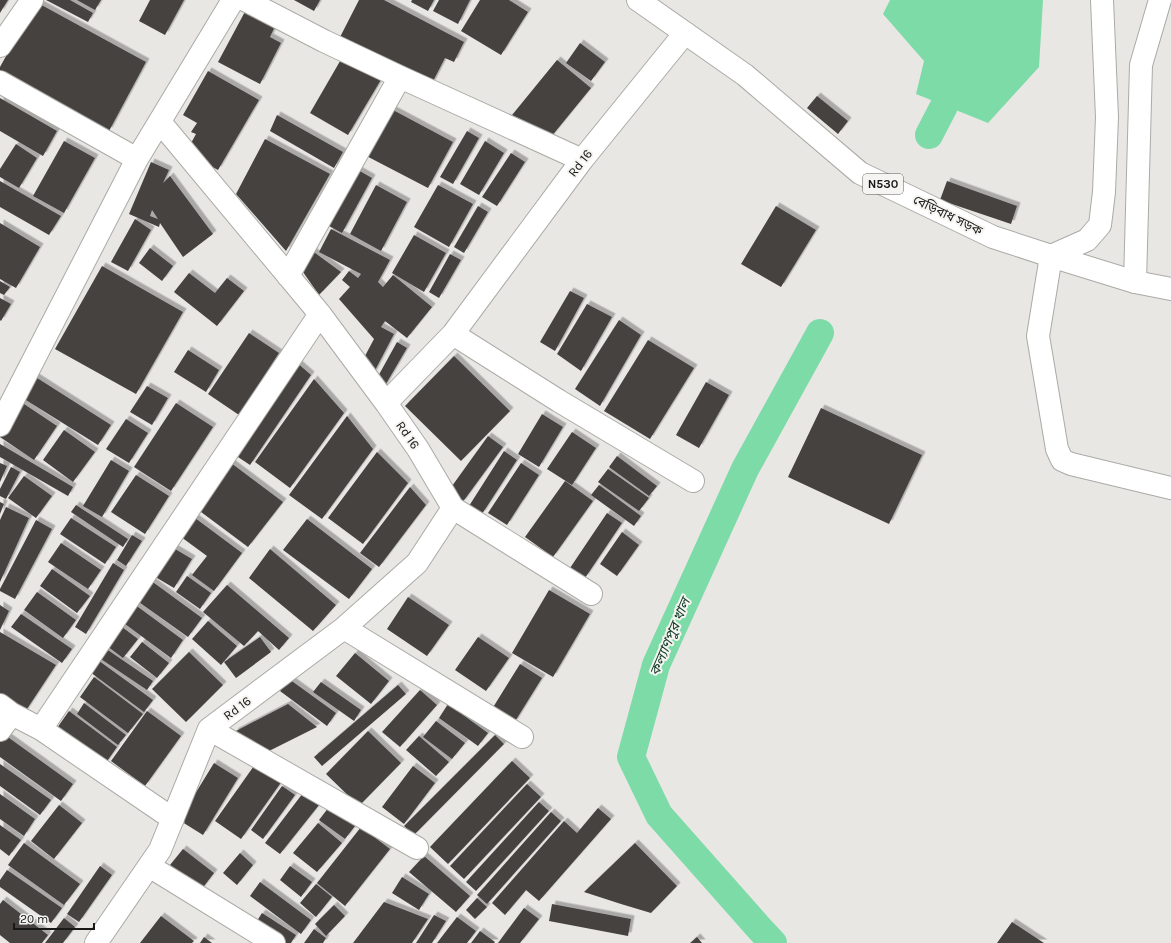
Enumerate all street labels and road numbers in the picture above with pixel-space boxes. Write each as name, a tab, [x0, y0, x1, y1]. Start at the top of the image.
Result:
street label: Rd 16	[565, 146, 595, 180]
road number: N530	[863, 174, 903, 194]
street label: বেড়িবাধ সড়ক	[911, 192, 985, 238]
street label: Rd 16	[393, 418, 423, 452]
street label: Rd 16	[220, 693, 254, 723]

